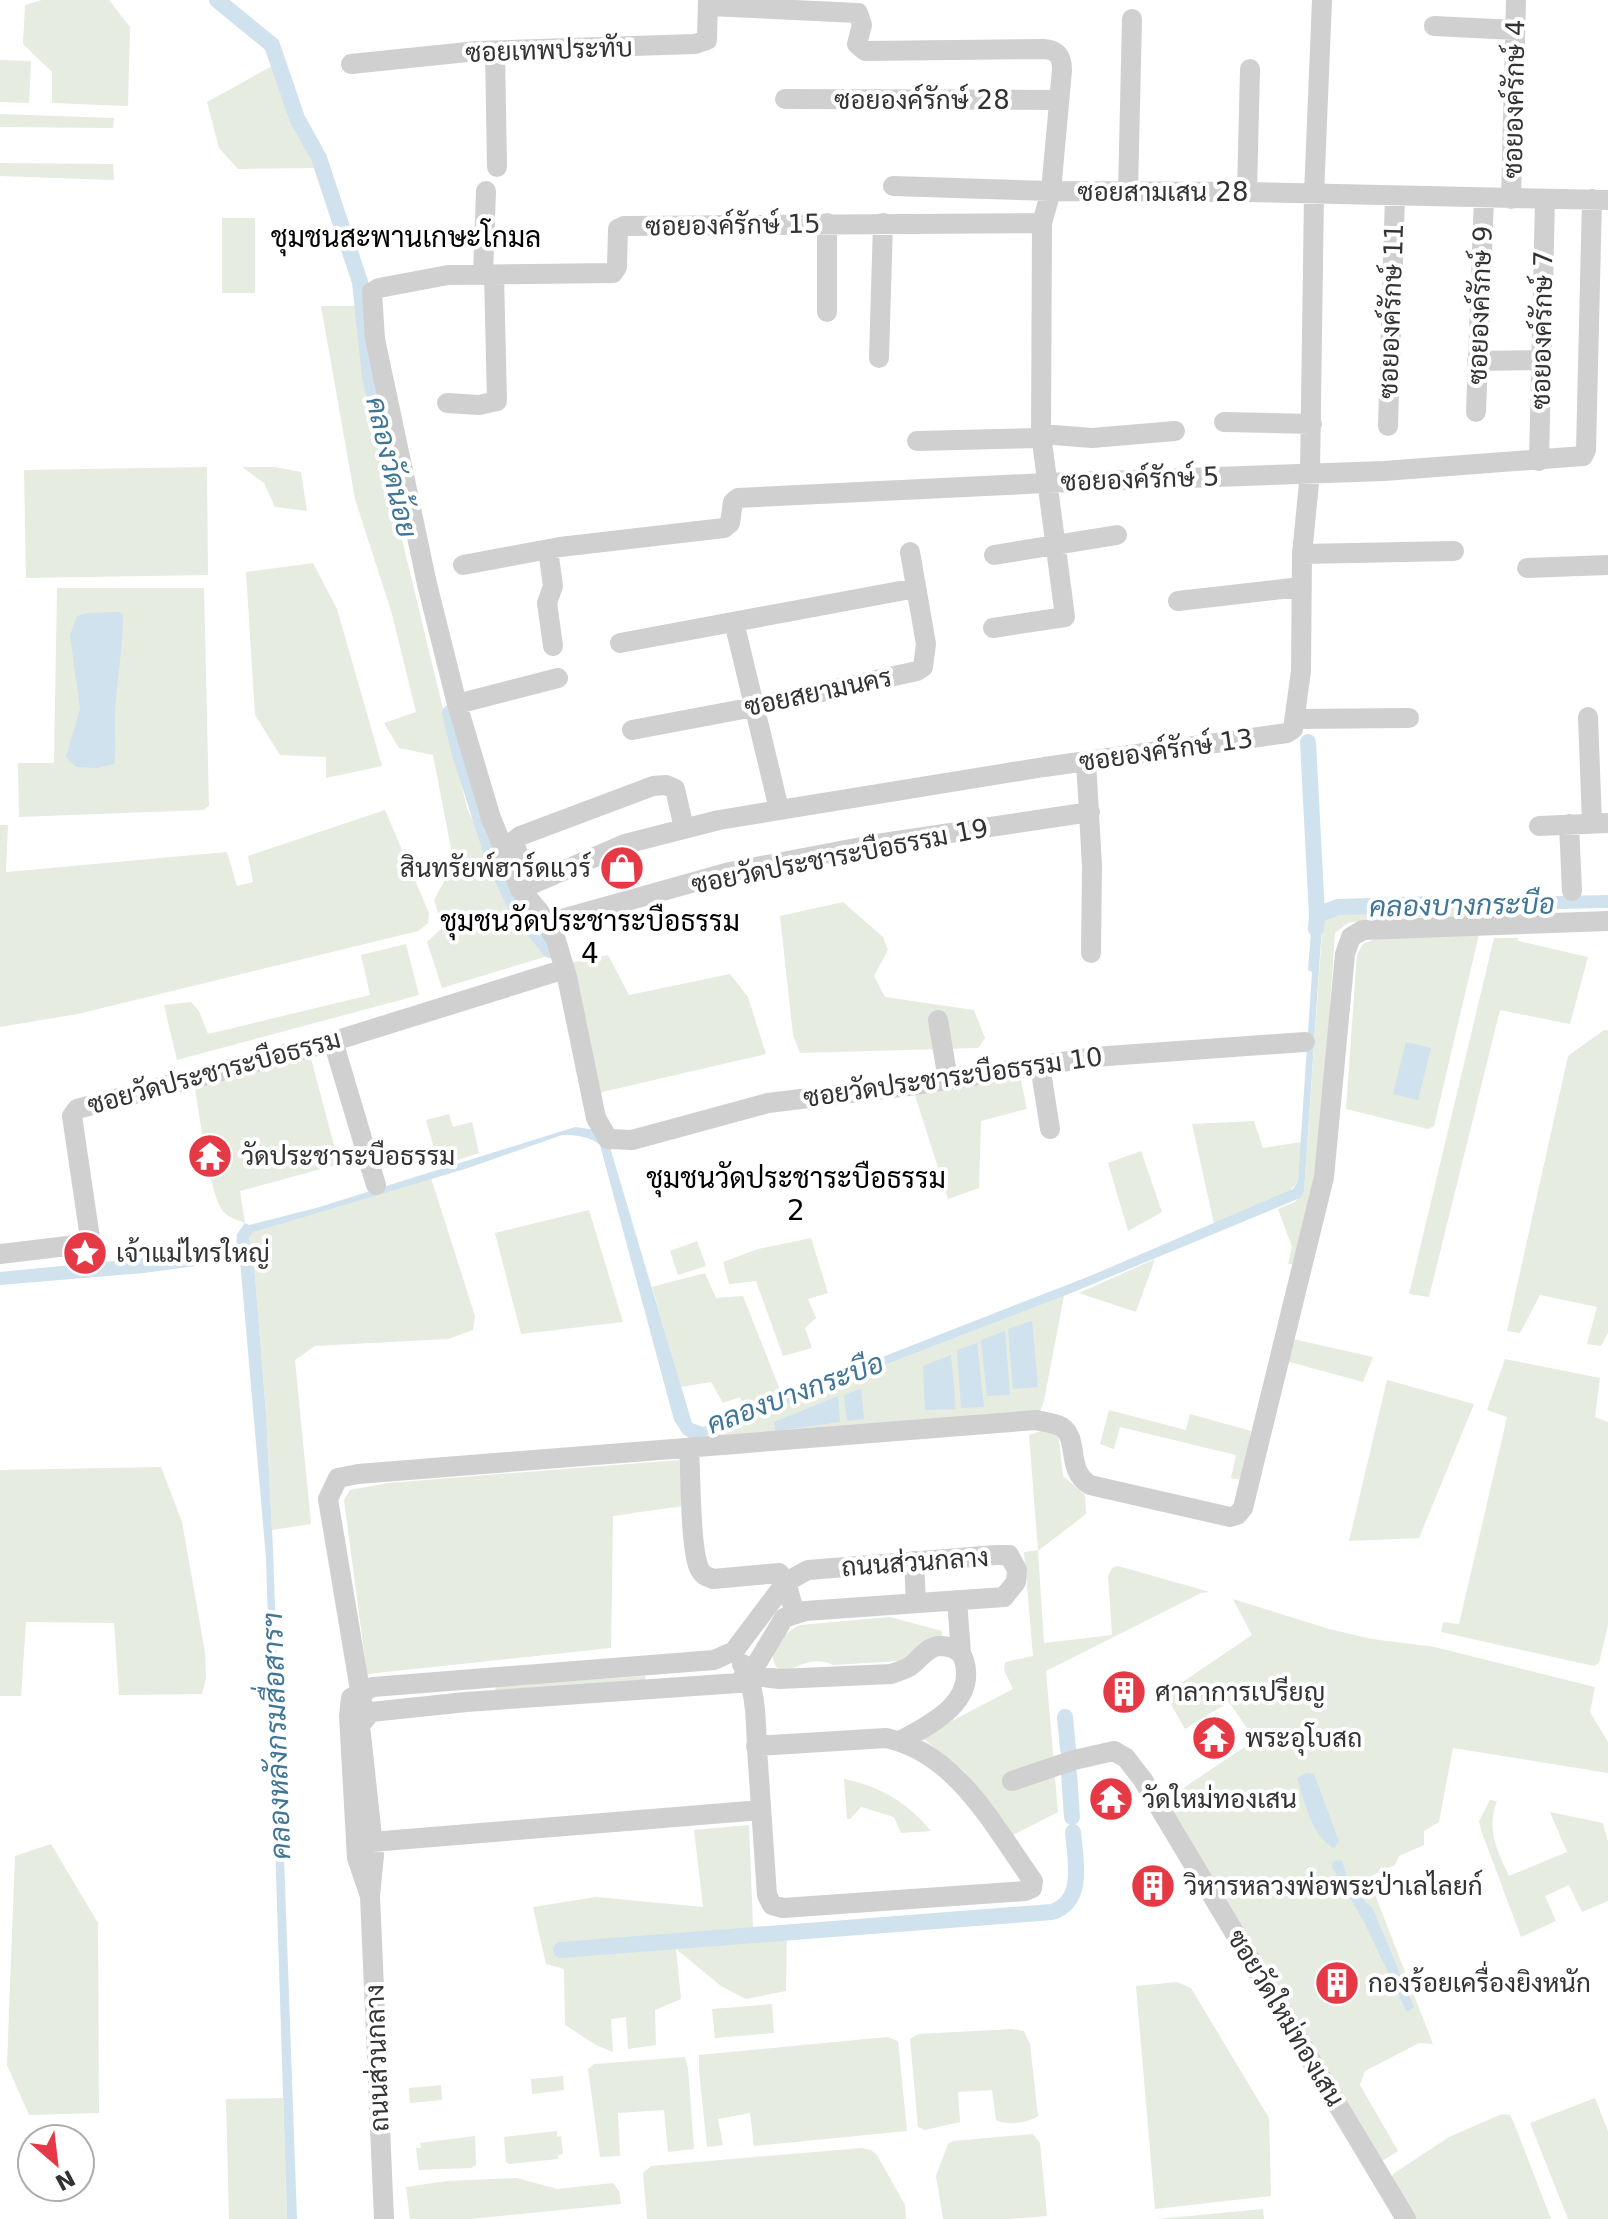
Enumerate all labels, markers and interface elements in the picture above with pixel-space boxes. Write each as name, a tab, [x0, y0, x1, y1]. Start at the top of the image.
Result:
street label: ซอยองค์รักษ์ 4	[1496, 19, 1530, 179]
street label: ซอยเทพประทับ	[465, 31, 633, 68]
street label: ซอยองค์รักษ์ 28	[834, 83, 1010, 115]
street label: ซอยสามเสน 28	[1078, 177, 1248, 207]
street label: ซอยองค์รักษ์ 15	[645, 206, 821, 242]
district label: ชุมชนสะพานเกษะโกมล	[271, 218, 541, 257]
street label: ซอยองค์รักษ์ 11	[1371, 223, 1409, 399]
street label: ซอยองค์รักษ์ 9	[1460, 225, 1498, 385]
street label: ซอยองค์รักษ์ 7	[1524, 250, 1558, 410]
water label: คลองวัดน้อย	[359, 393, 427, 541]
street label: ซอยองค์รักษ์ 5	[1060, 459, 1220, 497]
street label: ซอยสยามนคร	[742, 662, 894, 722]
street label: ซอยองค์รักษ์ 13	[1077, 721, 1255, 777]
street label: ซอยวัดประชาระบือธรรม 19	[689, 812, 991, 900]
shop icon: สินทรัยพ์ฮาร์ดแวร์	[598, 844, 646, 892]
place label: สินทรัยพ์ฮาร์ดแวร์	[400, 851, 591, 883]
water label: คลองบางกระบือ	[1369, 885, 1555, 924]
district label: ชุมชนวัดประชาระบือธรรม 4	[440, 903, 740, 970]
street label: ซอยวัดประชาระบือธรรม	[84, 1023, 344, 1120]
street label: ซอยวัดประชาระบือธรรม 10	[801, 1040, 1105, 1113]
temple icon: วัดประชาระบือธรรม	[186, 1132, 234, 1180]
place label: วัดประชาระบือธรรม	[241, 1140, 455, 1171]
district label: ชุมชนวัดประชาระบือธรรม 2	[646, 1160, 946, 1227]
place icon: เจ้าแม่ไทรใหญ่	[61, 1229, 109, 1277]
place label: เจ้าแม่ไทรใหญ่	[116, 1237, 270, 1269]
water label: คลองบางกระบือ	[702, 1344, 888, 1441]
street label: ถนนส่วนกลาง	[840, 1542, 990, 1582]
water label: คลองหลังกรมสื่อสารฯ	[248, 1612, 297, 1860]
building icon: ศาลาการเปรียญ	[1100, 1668, 1148, 1716]
place label: ศาลาการเปรียญ	[1155, 1676, 1325, 1708]
temple icon: พระอุโบสถ	[1190, 1714, 1238, 1762]
place label: พระอุโบสถ	[1245, 1722, 1362, 1756]
temple icon: วัดใหม่ทองเสน	[1087, 1775, 1135, 1823]
place label: วัดใหม่ทองเสน	[1142, 1783, 1297, 1814]
building icon: วิหารหลวงพ่อพระป่าเลไลยก์	[1129, 1862, 1177, 1910]
place label: วิหารหลวงพ่อพระป่าเลไลยก์	[1183, 1869, 1483, 1901]
street label: ซอยวัดใหม่ทองเสน	[1221, 1924, 1351, 2112]
building icon: กองร้อยเครื่องยิงหนัก	[1313, 1959, 1361, 2007]
place label: กองร้อยเครื่องยิงหนัก	[1368, 1961, 1591, 1998]
street label: ถนนส่วนกลาง	[359, 1984, 395, 2132]
north arrow	[16, 2123, 96, 2203]
text: N	[51, 2165, 79, 2196]

